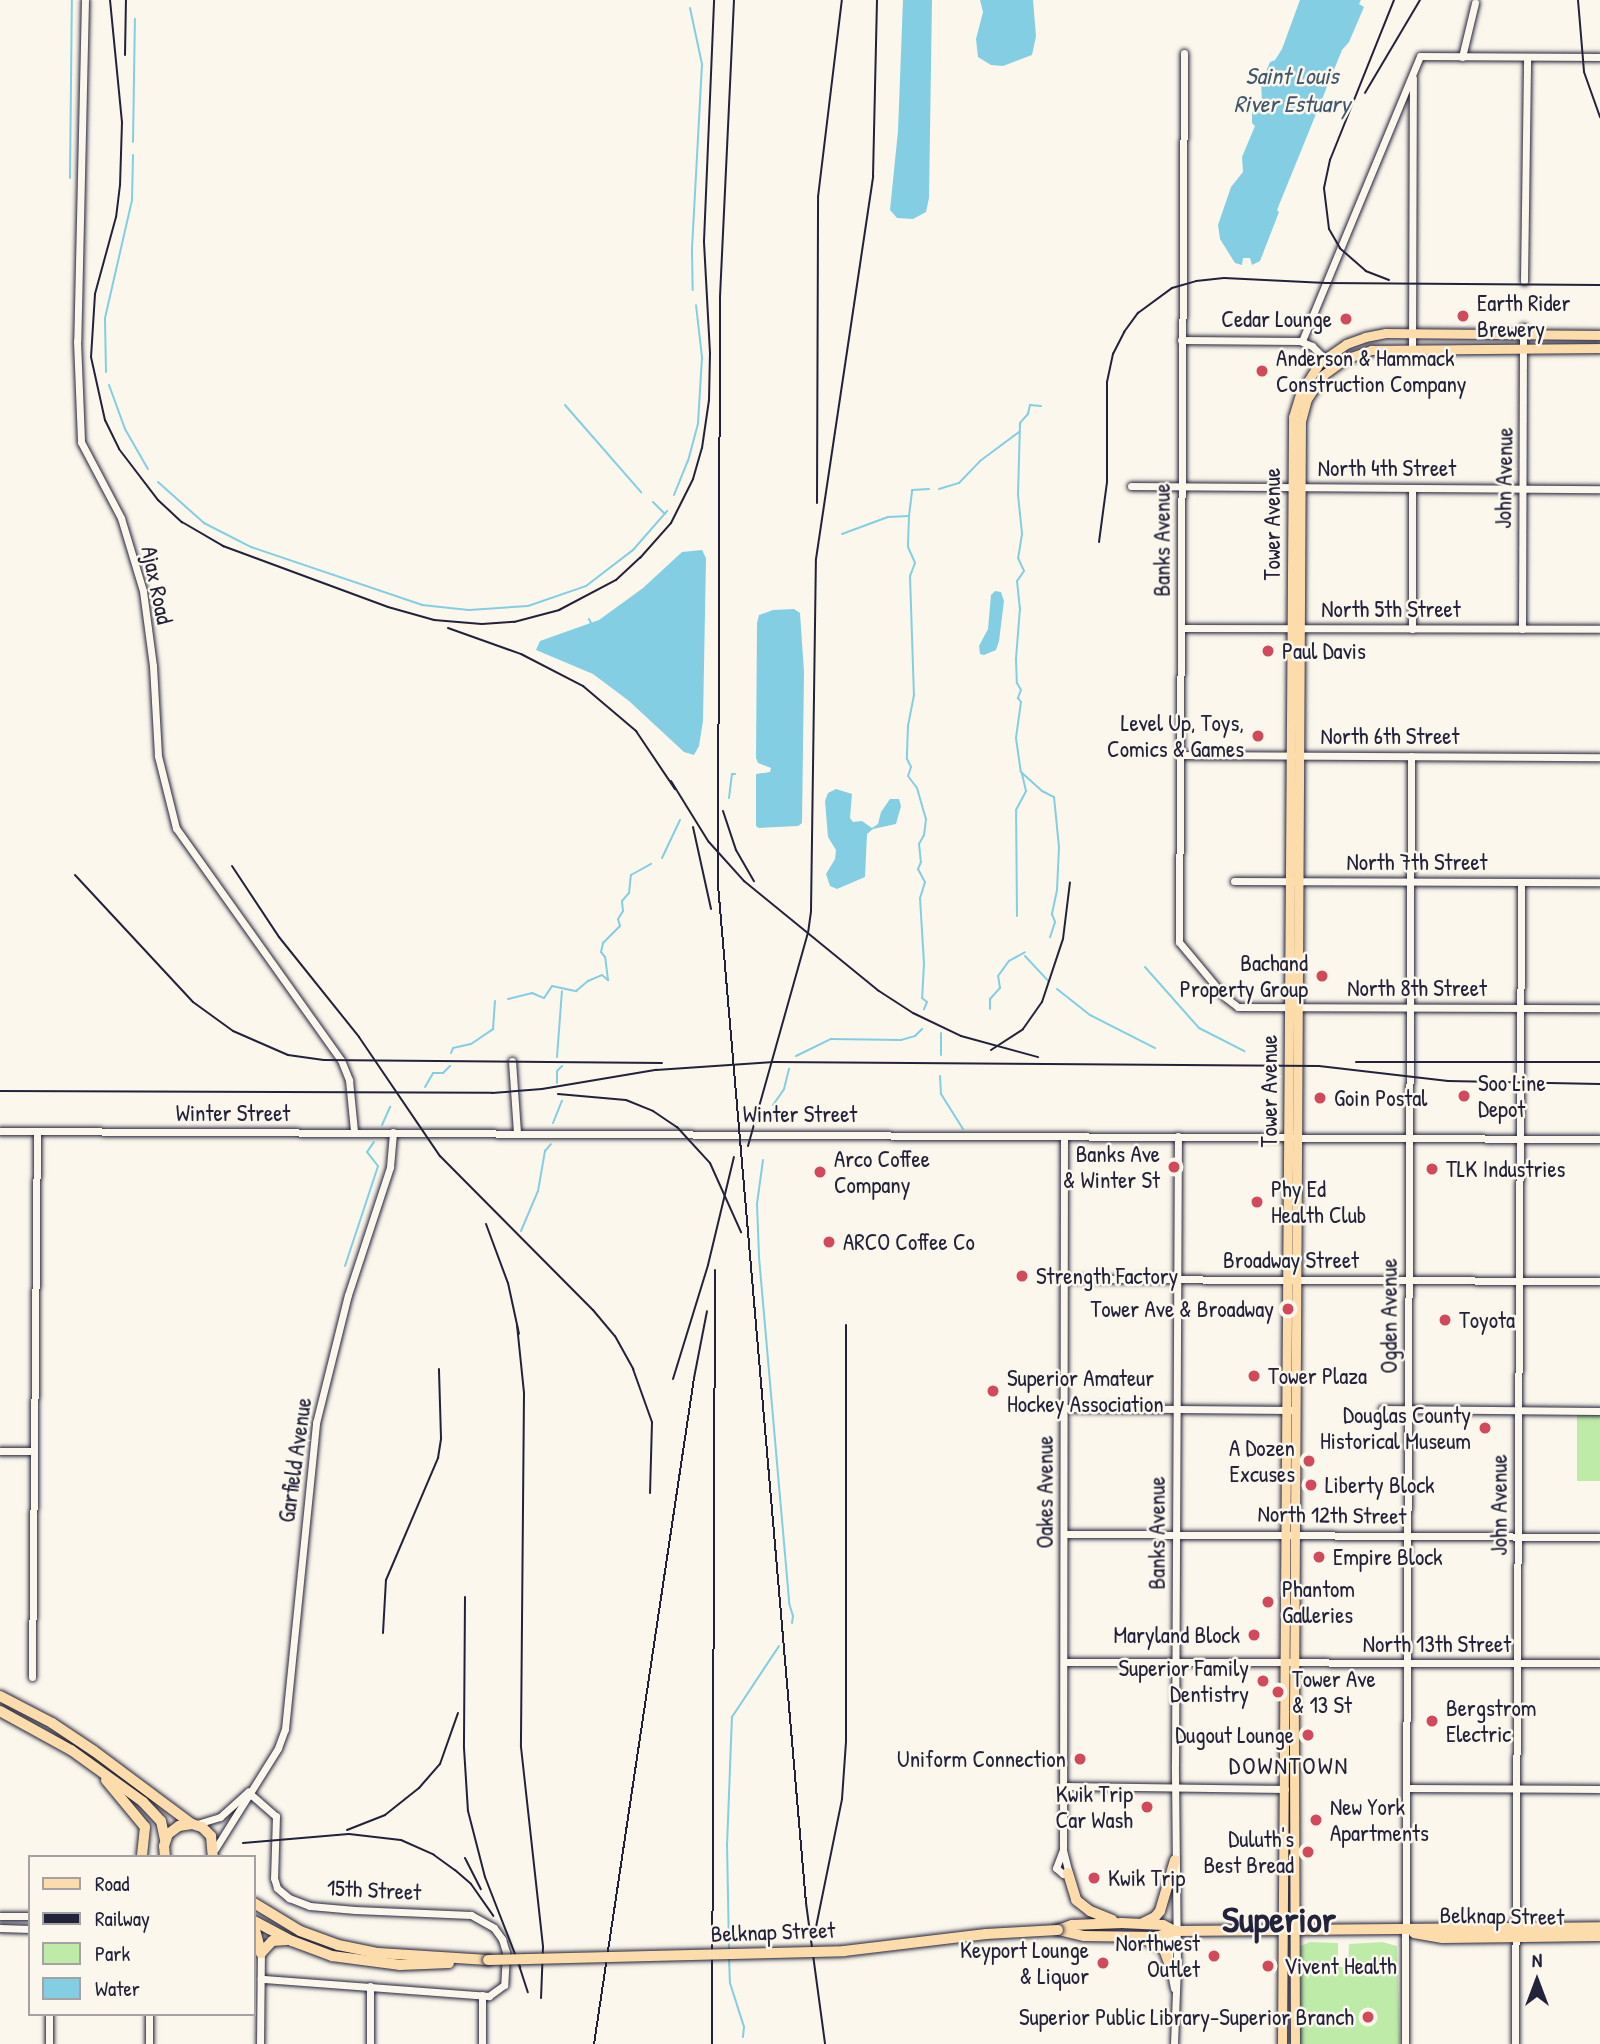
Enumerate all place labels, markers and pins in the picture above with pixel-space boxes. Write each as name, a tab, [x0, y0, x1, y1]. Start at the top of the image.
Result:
place label: Earth Rider Brewery	[1477, 289, 1570, 343]
place label: Cedar Lounge	[1221, 305, 1332, 333]
marker: Earth Rider Brewery	[1455, 308, 1471, 324]
marker: Cedar Lounge	[1338, 311, 1354, 327]
place label: Anderson & Hammack Construction Company	[1276, 344, 1467, 398]
marker: Anderson & Hammack Construction Company	[1254, 363, 1270, 379]
place label: Paul Davis	[1282, 637, 1366, 665]
marker: Paul Davis	[1260, 643, 1276, 659]
place label: Level Up, Toys, Comics & Games	[1107, 709, 1244, 763]
marker: Level Up, Toys, Comics & Games	[1250, 728, 1266, 744]
place label: Bachand Property Group	[1180, 949, 1308, 1003]
marker: Bachand Property Group	[1314, 968, 1330, 984]
place label: Soo Line Depot	[1478, 1069, 1546, 1123]
place label: Goin Postal	[1334, 1084, 1427, 1112]
marker: Soo Line Depot	[1456, 1088, 1472, 1104]
marker: Goin Postal	[1312, 1090, 1328, 1106]
place label: Banks Ave & Winter St	[1063, 1140, 1160, 1194]
place label: Arco Coffee Company	[834, 1145, 930, 1199]
place label: TLK Industries	[1446, 1155, 1565, 1183]
marker: Banks Ave & Winter St	[1166, 1159, 1182, 1175]
marker: TLK Industries	[1424, 1161, 1440, 1177]
marker: Arco Coffee Company	[812, 1164, 828, 1180]
place label: Phy Ed Health Club	[1271, 1175, 1366, 1229]
marker: Phy Ed Health Club	[1249, 1194, 1265, 1210]
place label: ARCO Coffee Co	[843, 1228, 975, 1256]
marker: ARCO Coffee Co	[821, 1234, 837, 1250]
place label: Strength Factory	[1036, 1262, 1178, 1290]
marker: Strength Factory	[1014, 1268, 1030, 1284]
place label: Tower Ave & Broadway	[1091, 1295, 1274, 1323]
marker: Tower Ave & Broadway	[1280, 1301, 1296, 1317]
place label: Toyota	[1459, 1306, 1515, 1334]
marker: Toyota	[1437, 1312, 1453, 1328]
place label: Tower Plaza	[1268, 1362, 1367, 1390]
place label: Superior Amateur Hockey Association	[1007, 1364, 1164, 1418]
marker: Tower Plaza	[1246, 1368, 1262, 1384]
marker: Superior Amateur Hockey Association	[985, 1383, 1001, 1399]
place label: Douglas County Historical Museum	[1320, 1401, 1471, 1455]
marker: Douglas County Historical Museum	[1477, 1420, 1493, 1436]
place label: A Dozen Excuses	[1229, 1434, 1295, 1488]
marker: A Dozen Excuses	[1301, 1453, 1317, 1469]
place label: Liberty Block	[1325, 1471, 1435, 1499]
marker: Liberty Block	[1303, 1477, 1319, 1493]
place label: Empire Block	[1333, 1543, 1443, 1571]
marker: Empire Block	[1311, 1549, 1327, 1565]
place label: Phantom Galleries	[1282, 1575, 1355, 1629]
marker: Phantom Galleries	[1260, 1594, 1276, 1610]
place label: Maryland Block	[1113, 1621, 1240, 1649]
marker: Maryland Block	[1246, 1627, 1262, 1643]
place label: Superior Family Dentistry	[1119, 1654, 1249, 1708]
place label: Tower Ave & 13 St	[1292, 1665, 1376, 1719]
marker: Superior Family Dentistry	[1255, 1673, 1271, 1689]
marker: Tower Ave & 13 St	[1270, 1684, 1286, 1700]
place label: Bergstrom Electric	[1446, 1694, 1536, 1748]
marker: Bergstrom Electric	[1424, 1713, 1440, 1729]
place label: Dugout Lounge	[1175, 1721, 1294, 1749]
marker: Dugout Lounge	[1300, 1727, 1316, 1743]
place label: Uniform Connection	[897, 1745, 1066, 1773]
marker: Uniform Connection	[1072, 1751, 1088, 1767]
place label: Kwik Trip Car Wash	[1056, 1780, 1133, 1834]
place label: New York Apartments	[1330, 1793, 1429, 1847]
marker: Kwik Trip Car Wash	[1139, 1799, 1155, 1815]
marker: New York Apartments	[1308, 1812, 1324, 1828]
place label: Duluth's Best Bread	[1203, 1825, 1294, 1879]
marker: Duluth's Best Bread	[1300, 1844, 1316, 1860]
place label: Kwik Trip	[1108, 1864, 1185, 1892]
marker: Kwik Trip	[1086, 1870, 1102, 1886]
place label: Northwest Outlet	[1115, 1929, 1200, 1983]
place label: Keyport Lounge & Liquor	[960, 1936, 1089, 1990]
marker: Northwest Outlet	[1206, 1948, 1222, 1964]
place label: Vivent Health	[1284, 1952, 1397, 1980]
marker: Keyport Lounge & Liquor	[1095, 1955, 1111, 1971]
marker: Vivent Health	[1258, 1956, 1278, 1976]
place label: Superior Public Library-Superior Branch	[1019, 2003, 1354, 2031]
marker: Superior Public Library-Superior Branch	[1360, 2009, 1376, 2025]

